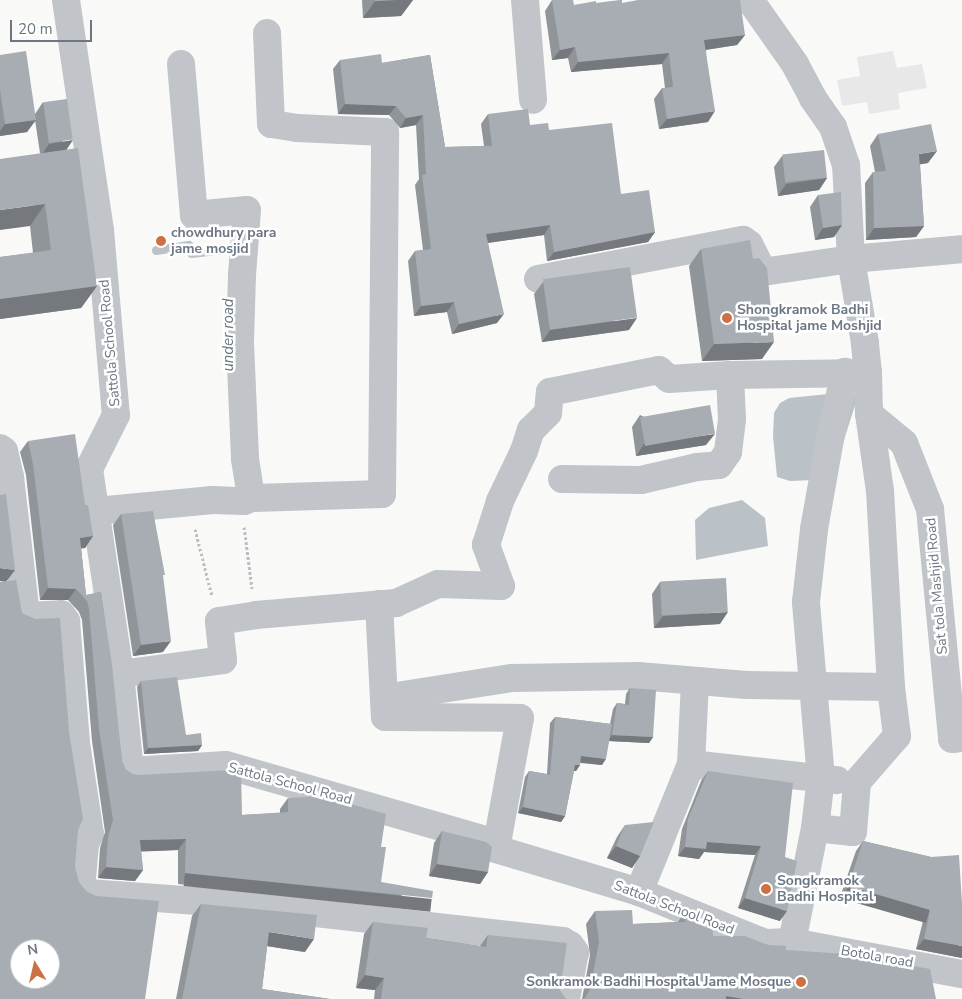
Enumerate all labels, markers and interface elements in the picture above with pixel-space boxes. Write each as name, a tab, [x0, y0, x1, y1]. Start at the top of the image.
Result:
scale bar	[12, 10, 95, 42]
text: 20 m	[18, 19, 53, 39]
place label: chowdhury para jame mosjid	[171, 225, 276, 258]
marker: chowdhury para jame mosjid	[155, 235, 167, 247]
street label: Sattola School Road	[96, 279, 124, 407]
water label: under road	[220, 298, 238, 372]
place label: Shongkramok Badhi Hospital jame Moshjid	[737, 302, 882, 334]
marker: Shongkramok Badhi Hospital jame Moshjid	[721, 312, 733, 324]
street label: Sat tola Mashjid Road	[923, 517, 951, 655]
street label: Sattola School Road	[226, 759, 354, 809]
place label: Songkramok Badhi Hospital	[777, 873, 873, 906]
street label: Sattola School Road	[611, 877, 737, 939]
marker: Songkramok Badhi Hospital	[759, 882, 773, 896]
north arrow	[10, 939, 60, 989]
text: N	[26, 939, 39, 960]
street label: Botola road	[839, 942, 915, 972]
place label: Sonkramok Badhi Hospital Jame Mosque	[526, 974, 791, 990]
marker: Sonkramok Badhi Hospital Jame Mosque	[795, 976, 807, 988]

